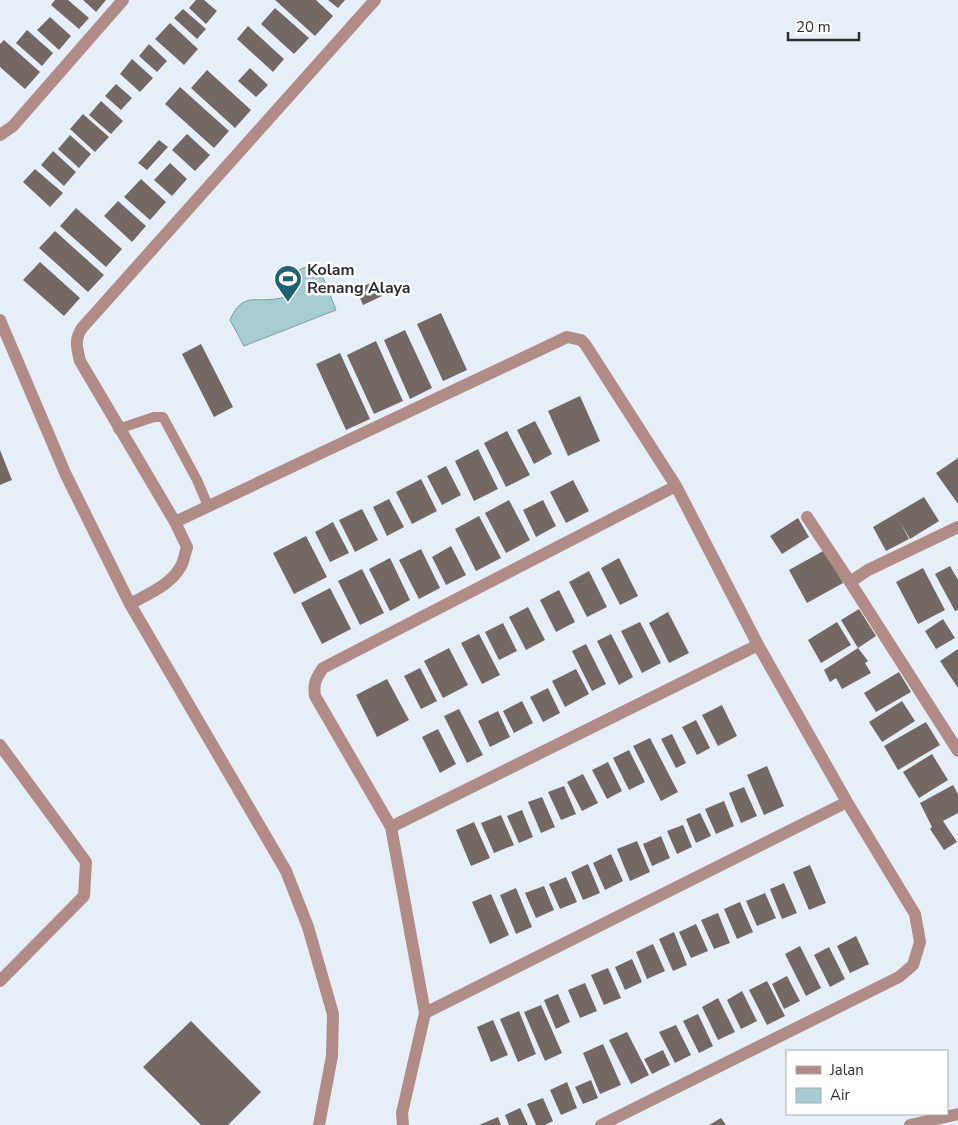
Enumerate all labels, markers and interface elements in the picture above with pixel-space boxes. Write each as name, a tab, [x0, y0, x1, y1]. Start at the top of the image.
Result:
scale bar	[788, 10, 859, 42]
text: 20 m	[796, 17, 831, 37]
place label: Kolam Renang Alaya	[307, 259, 411, 299]
sports icon: Kolam Renang Alaya	[273, 264, 303, 303]
legend	[786, 1050, 948, 1115]
text: Jalan	[829, 1060, 864, 1080]
text: Air	[830, 1085, 850, 1105]

